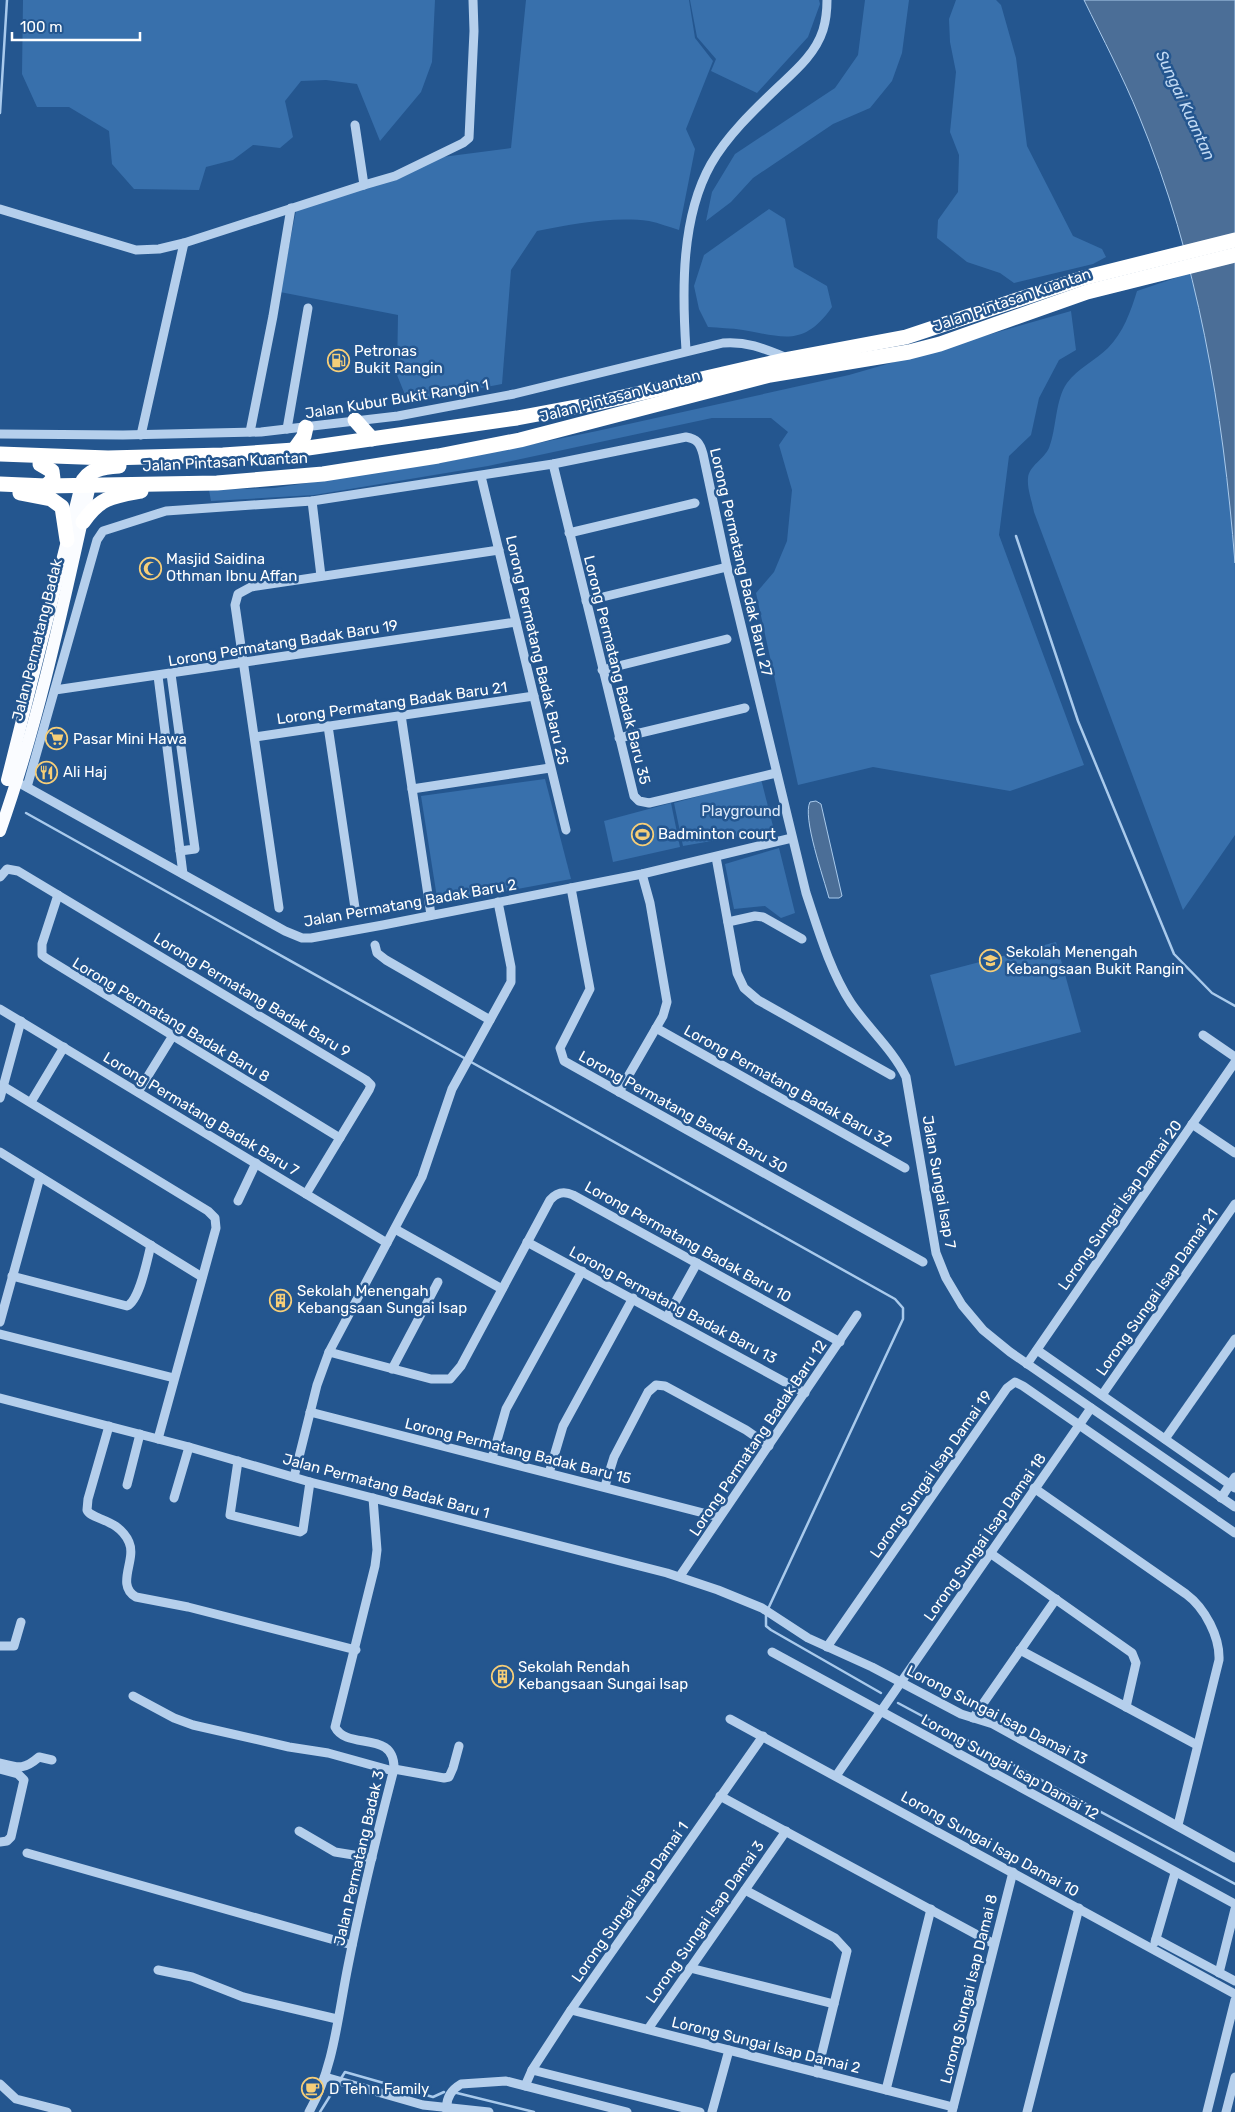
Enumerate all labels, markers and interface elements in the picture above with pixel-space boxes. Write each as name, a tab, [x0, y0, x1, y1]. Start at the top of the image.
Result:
scale bar	[12, 10, 140, 42]
text: 100 m	[20, 18, 62, 36]
water label: Sungai Kuantan	[1152, 47, 1219, 163]
street label: Jalan Pintasan Kuantan	[931, 265, 1093, 335]
place label: Petronas Bukit Rangin	[354, 342, 443, 377]
fuel station icon: Petronas Bukit Rangin	[326, 348, 350, 372]
street label: Jalan Pintasan Kuantan	[538, 366, 702, 426]
street label: Jalan Kubur Bukit Rangin 1	[304, 376, 490, 422]
street label: Lorong Permatang Badak Baru 27	[706, 446, 776, 678]
street label: Jalan Pintasan Kuantan	[142, 449, 308, 475]
street label: Lorong Permatang Badak Baru 25	[502, 533, 572, 767]
place label: Masjid Saidina Othman Ibnu Affan	[166, 550, 297, 585]
street label: Lorong Permatang Badak Baru 35	[580, 554, 654, 786]
mosque icon: Masjid Saidina Othman Ibnu Affan	[138, 556, 162, 580]
street label: Jalan Permatang Badak	[8, 557, 66, 723]
street label: Lorong Permatang Badak Baru 19	[167, 616, 399, 670]
street label: Lorong Permatang Badak Baru 21	[276, 678, 508, 728]
supermarket icon: Pasar Mini Hawa	[45, 727, 69, 751]
place label: Pasar Mini Hawa	[73, 730, 187, 748]
restaurant icon: Ali Haj	[35, 760, 59, 784]
place label: Ali Haj	[63, 763, 107, 781]
park label: Playground	[701, 802, 781, 820]
sports icon: Badminton court	[630, 822, 654, 846]
place label: Badminton court	[658, 825, 776, 843]
street label: Jalan Permatang Badak Baru 2	[302, 875, 518, 931]
street label: Lorong Permatang Badak Baru 9	[150, 929, 354, 1061]
place label: Sekolah Menengah Kebangsaan Bukit Rangin	[1006, 943, 1184, 978]
school or university icon: Sekolah Menengah Kebangsaan Bukit Rangin	[978, 949, 1002, 973]
street label: Lorong Permatang Badak Baru 8	[69, 954, 273, 1086]
street label: Lorong Permatang Badak Baru 32	[681, 1021, 895, 1151]
street label: Lorong Permatang Badak Baru 30	[575, 1047, 791, 1177]
street label: Lorong Permatang Badak Baru 7	[100, 1048, 302, 1180]
street label: Jalan Sungai Isap 7	[918, 1114, 960, 1250]
street label: Lorong Sungai Isap Damai 20	[1054, 1117, 1186, 1293]
street label: Lorong Permatang Badak Baru 10	[582, 1178, 794, 1306]
street label: Lorong Sungai Isap Damai 21	[1092, 1205, 1222, 1379]
street label: Lorong Permatang Badak Baru 13	[566, 1242, 780, 1368]
place label: Sekolah Menengah Kebangsaan Sungai Isap	[297, 1282, 467, 1317]
building icon: Sekolah Menengah Kebangsaan Sungai Isap	[269, 1288, 293, 1312]
street label: Lorong Permatang Badak Baru 12	[686, 1336, 831, 1539]
street label: Lorong Sungai Isap Damai 19	[866, 1387, 996, 1561]
street label: Lorong Permatang Badak Baru 15	[403, 1414, 633, 1488]
street label: Jalan Permatang Badak Baru 1	[281, 1450, 491, 1522]
street label: Lorong Sungai Isap Damai 18	[920, 1450, 1050, 1624]
place label: Sekolah Rendah Kebangsaan Sungai Isap	[518, 1658, 688, 1693]
street label: Lorong Sungai Isap Damai 13	[904, 1661, 1090, 1769]
building icon: Sekolah Rendah Kebangsaan Sungai Isap	[490, 1664, 514, 1688]
street label: Lorong Sungai Isap Damai 12	[918, 1711, 1102, 1823]
street label: Jalan Permatang Badak 3	[330, 1769, 388, 1947]
street label: Lorong Sungai Isap Damai 10	[898, 1787, 1082, 1901]
street label: Lorong Sungai Isap Damai 1	[568, 1818, 692, 1986]
street label: Lorong Sungai Isap Damai 3	[642, 1837, 768, 2007]
street label: Lorong Sungai Isap Damai 8	[937, 1892, 1001, 2086]
street label: Lorong Sungai Isap Damai 2	[670, 2013, 862, 2077]
cafe icon: D Teh n Family	[301, 2077, 325, 2101]
place label: D Teh n Family	[329, 2080, 429, 2098]

